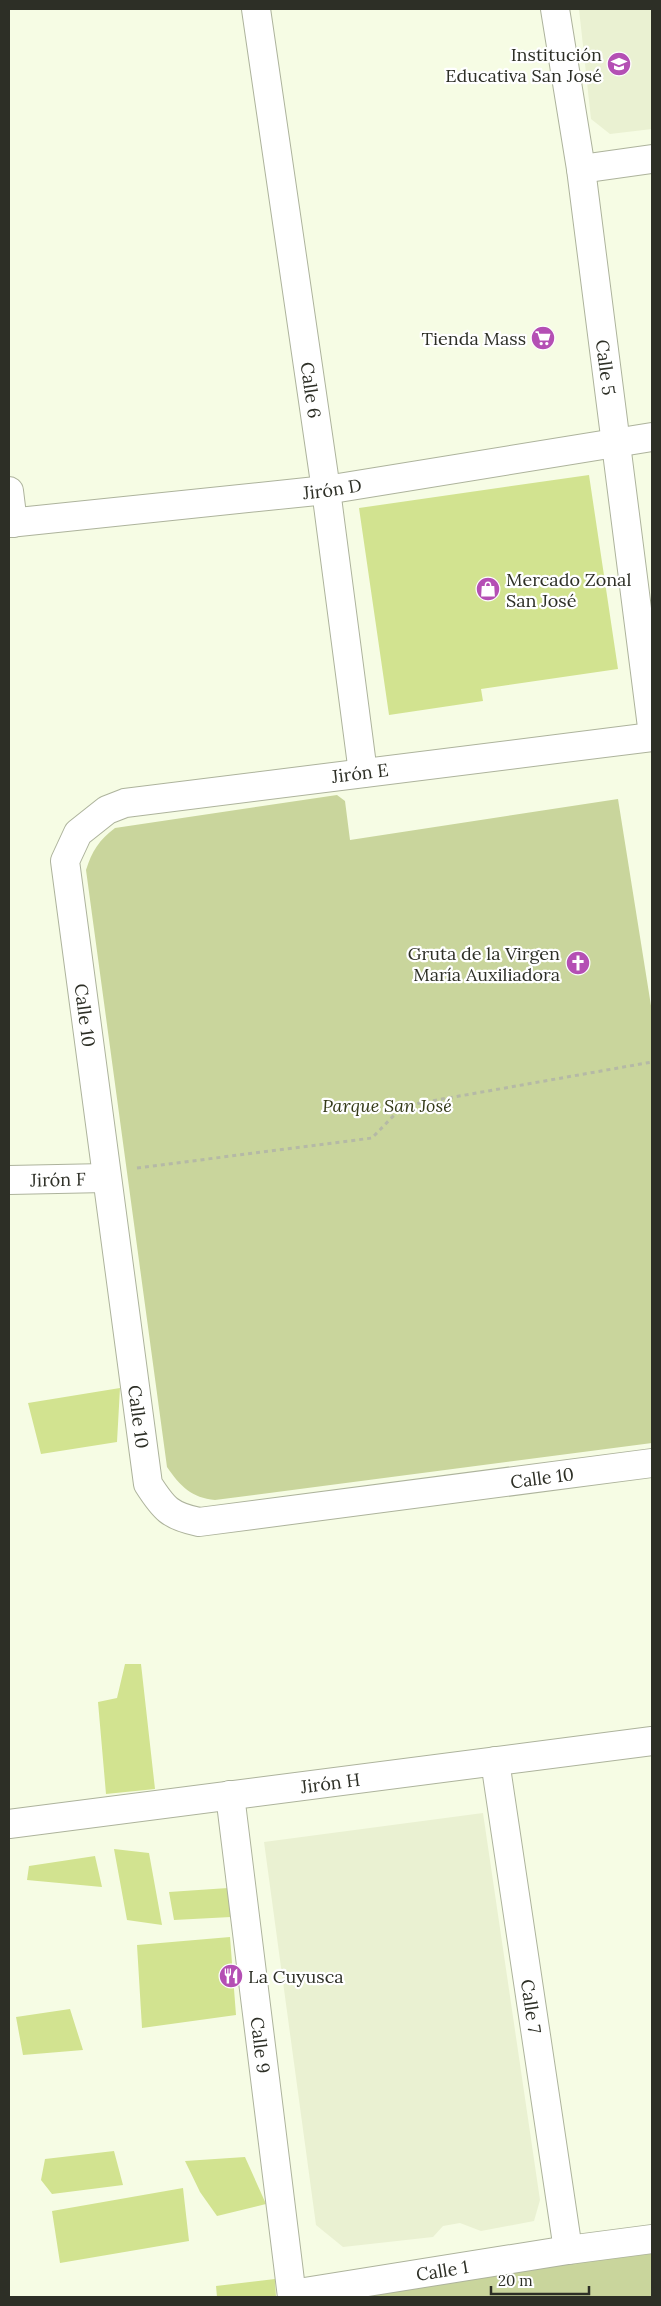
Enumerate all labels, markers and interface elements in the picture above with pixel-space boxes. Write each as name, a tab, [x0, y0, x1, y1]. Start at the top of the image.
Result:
place label: Institución Educativa San José	[445, 43, 602, 87]
school or university icon: Institución Educativa San José	[606, 51, 632, 77]
supermarket icon: Tienda Mass	[530, 325, 556, 351]
place label: Tienda Mass	[421, 327, 526, 350]
street label: Calle 5	[591, 338, 621, 397]
street label: Calle 6	[296, 360, 327, 420]
street label: Jirón D	[301, 473, 363, 504]
place label: Mercado Zonal San José	[506, 568, 631, 612]
shop icon: Mercado Zonal San José	[475, 576, 501, 602]
street label: Jirón E	[329, 758, 390, 788]
place label: Gruta de la Virgen María Auxiliadora	[408, 942, 560, 986]
church icon: Gruta de la Virgen María Auxiliadora	[565, 950, 591, 976]
street label: Calle 10	[70, 982, 101, 1049]
park label: Parque San José	[322, 1094, 452, 1117]
street label: Jirón F	[29, 1167, 86, 1191]
street label: Calle 10	[123, 1384, 155, 1450]
street label: Calle 10	[509, 1462, 575, 1493]
street label: Jirón H	[298, 1767, 361, 1798]
restaurant icon: La Cuyusca	[218, 1963, 244, 1989]
place label: La Cuyusca	[248, 1965, 343, 1988]
street label: Calle 7	[516, 1978, 547, 2035]
street label: Calle 9	[246, 2016, 276, 2075]
street label: Calle 1	[414, 2255, 470, 2286]
scale bar	[491, 2264, 588, 2296]
text: 20 m	[498, 2271, 533, 2290]

